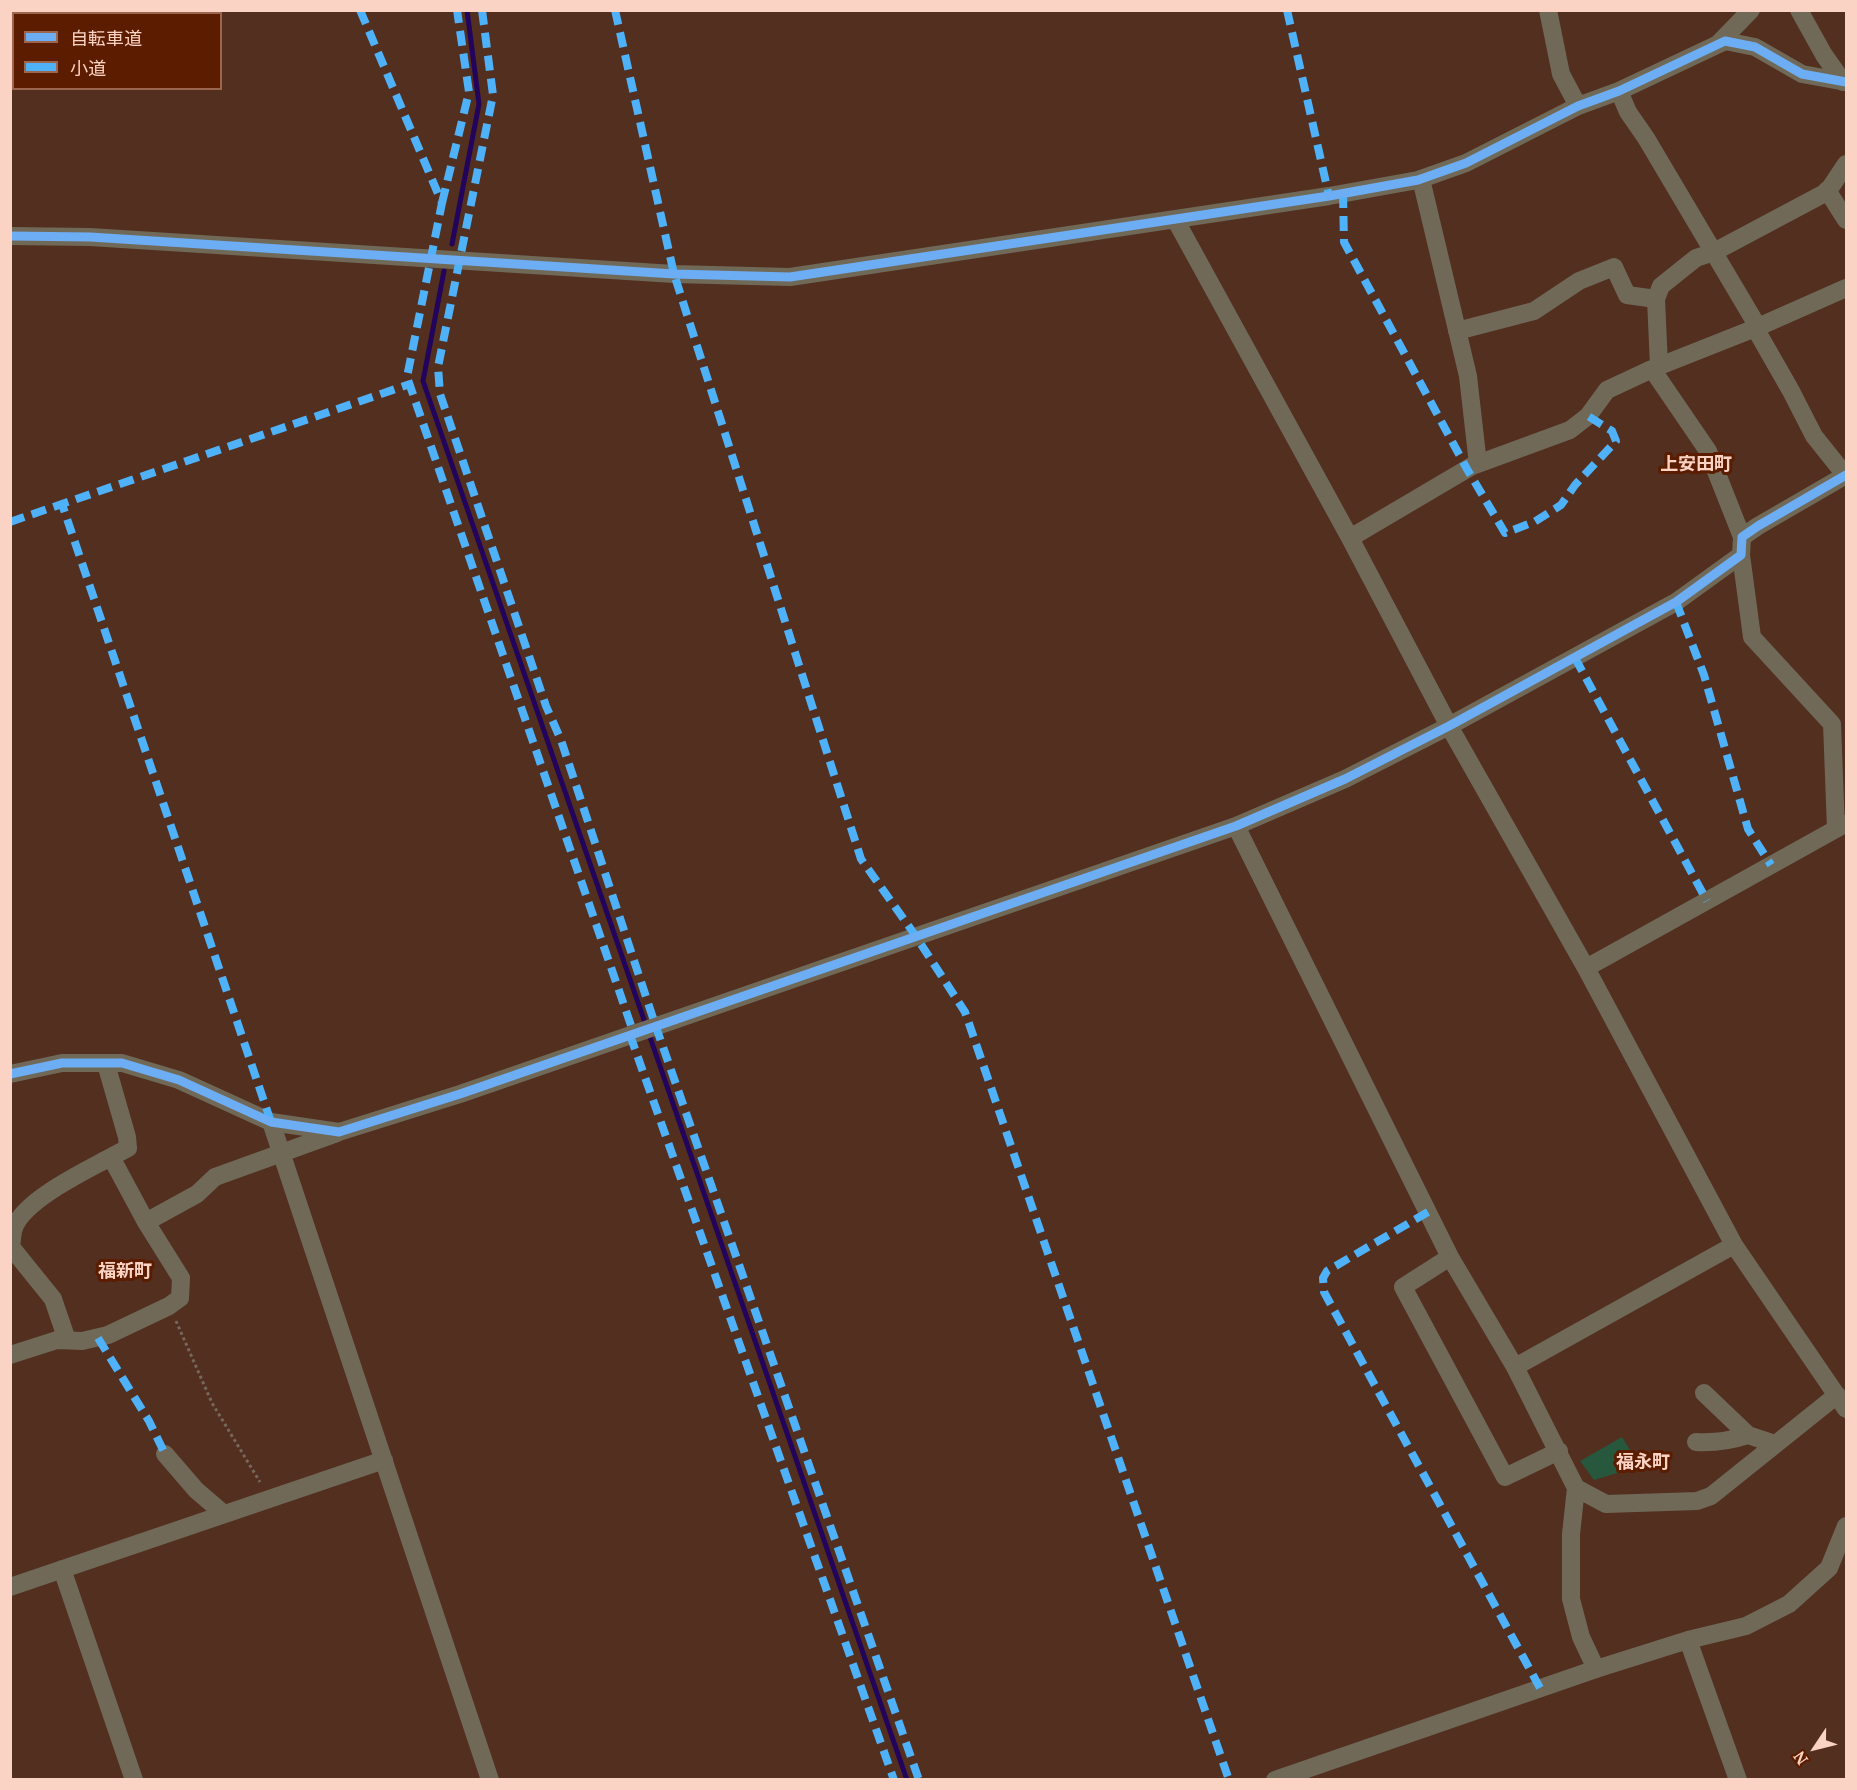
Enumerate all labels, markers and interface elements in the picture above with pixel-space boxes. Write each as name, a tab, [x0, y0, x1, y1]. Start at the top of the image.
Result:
legend	[12, 12, 222, 90]
text: 自転車道	[70, 26, 142, 50]
text: 小道	[70, 56, 106, 80]
district label: 上安田町	[1660, 454, 1732, 476]
district label: 福新町	[98, 1261, 152, 1283]
district label: 福永町	[1616, 1452, 1670, 1474]
north arrow	[1785, 1718, 1845, 1778]
text: N	[1788, 1747, 1813, 1770]

